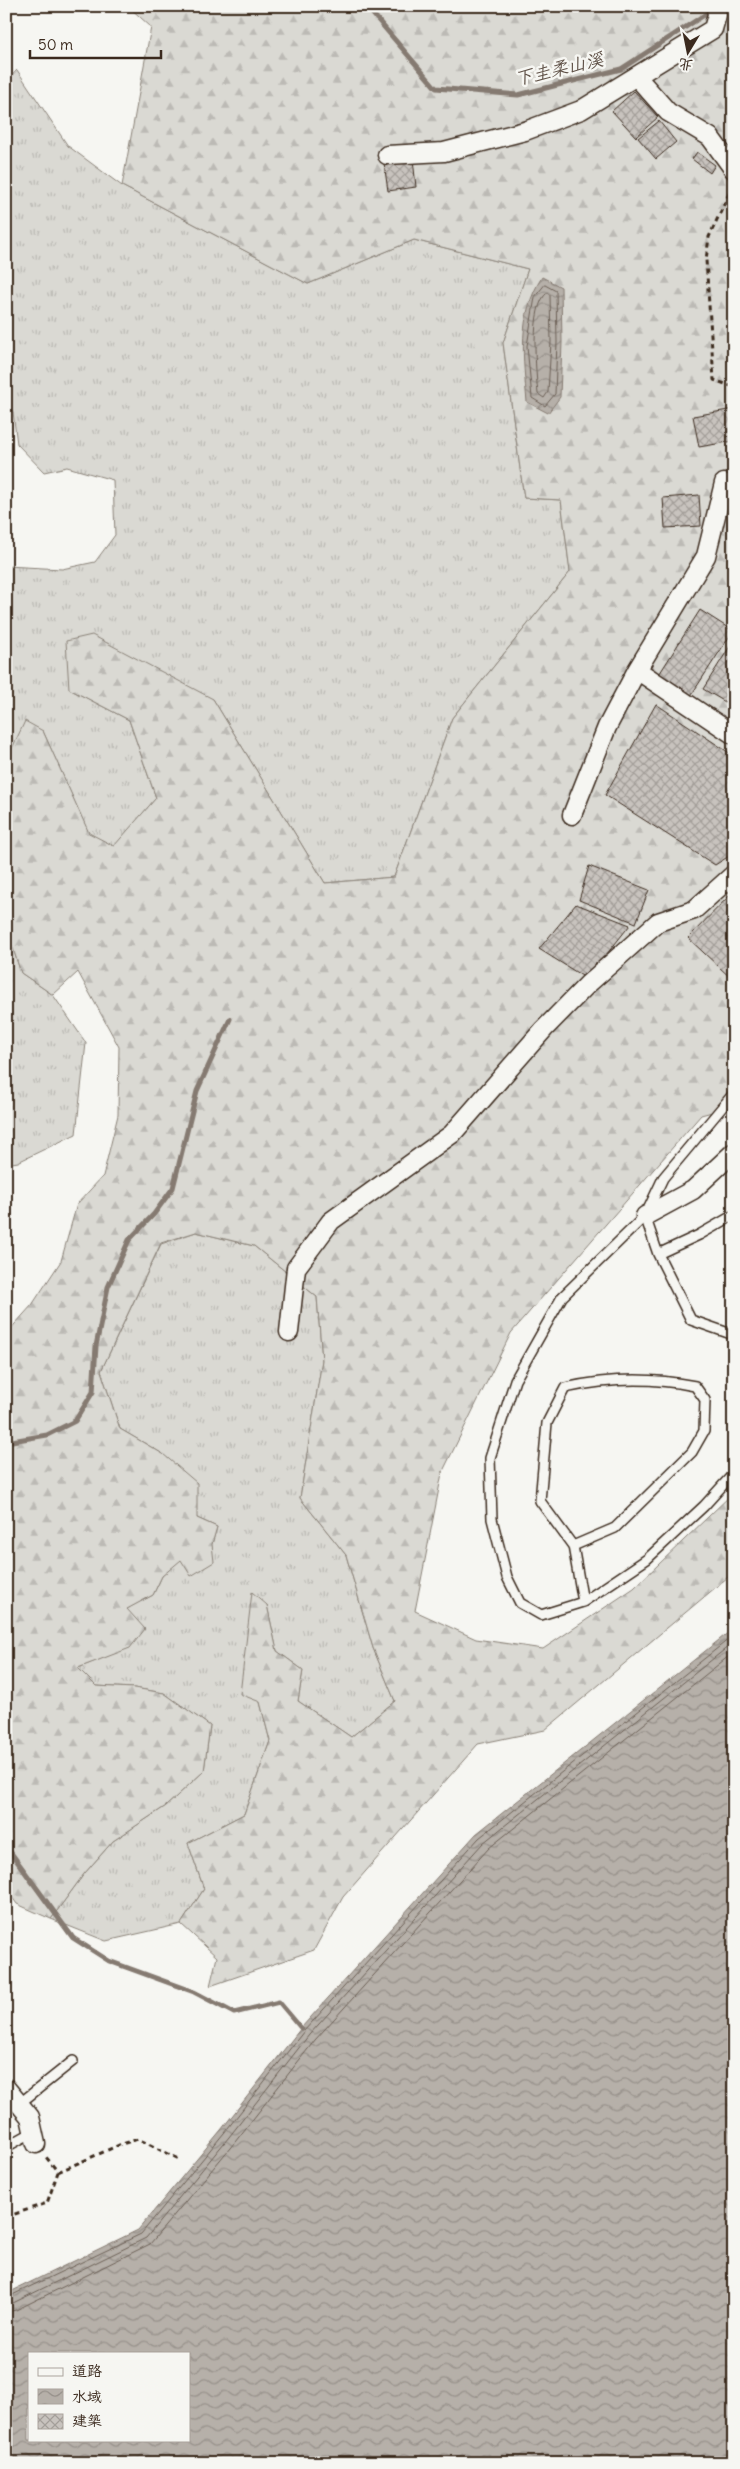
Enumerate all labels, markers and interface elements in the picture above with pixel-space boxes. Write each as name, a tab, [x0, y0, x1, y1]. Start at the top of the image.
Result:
scale bar	[30, 28, 161, 60]
north arrow	[662, 28, 712, 78]
text: 50 m	[38, 35, 73, 54]
water label: 下圭柔山溪	[512, 47, 606, 90]
text: 北	[677, 55, 694, 75]
legend	[28, 2352, 190, 2442]
text: 道路	[72, 2361, 102, 2380]
text: 水域	[72, 2387, 102, 2406]
text: 建築	[72, 2411, 102, 2430]

